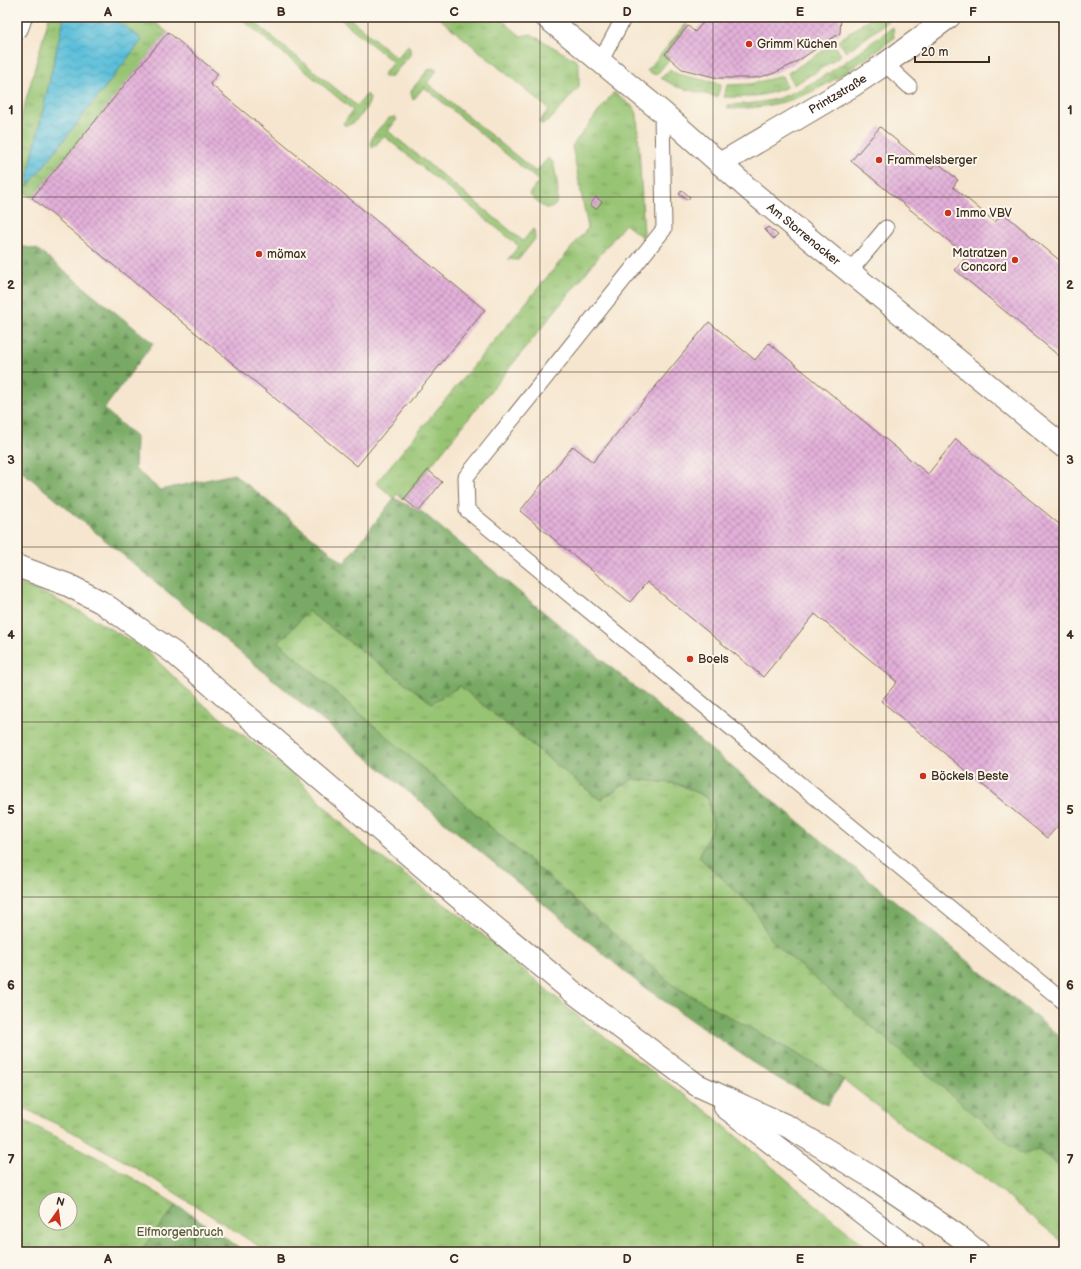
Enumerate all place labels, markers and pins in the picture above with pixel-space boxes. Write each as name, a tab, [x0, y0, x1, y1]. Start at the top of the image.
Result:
place label: Grimm Küchen	[757, 37, 838, 52]
marker: Grimm Küchen	[744, 39, 754, 49]
place label: Frammelsberger	[887, 153, 978, 168]
marker: Frammelsberger	[874, 155, 884, 165]
place label: Immo VBV	[956, 206, 1012, 221]
marker: Immo VBV	[943, 208, 953, 218]
place label: Matratzen Concord	[952, 246, 1007, 275]
place label: mömax	[267, 247, 306, 262]
marker: mömax	[254, 249, 264, 259]
marker: Matratzen Concord	[1010, 255, 1020, 265]
place label: Boels	[698, 652, 729, 667]
marker: Boels	[685, 654, 695, 664]
place label: Böckels Beste	[931, 769, 1009, 784]
marker: Böckels Beste	[918, 771, 928, 781]

